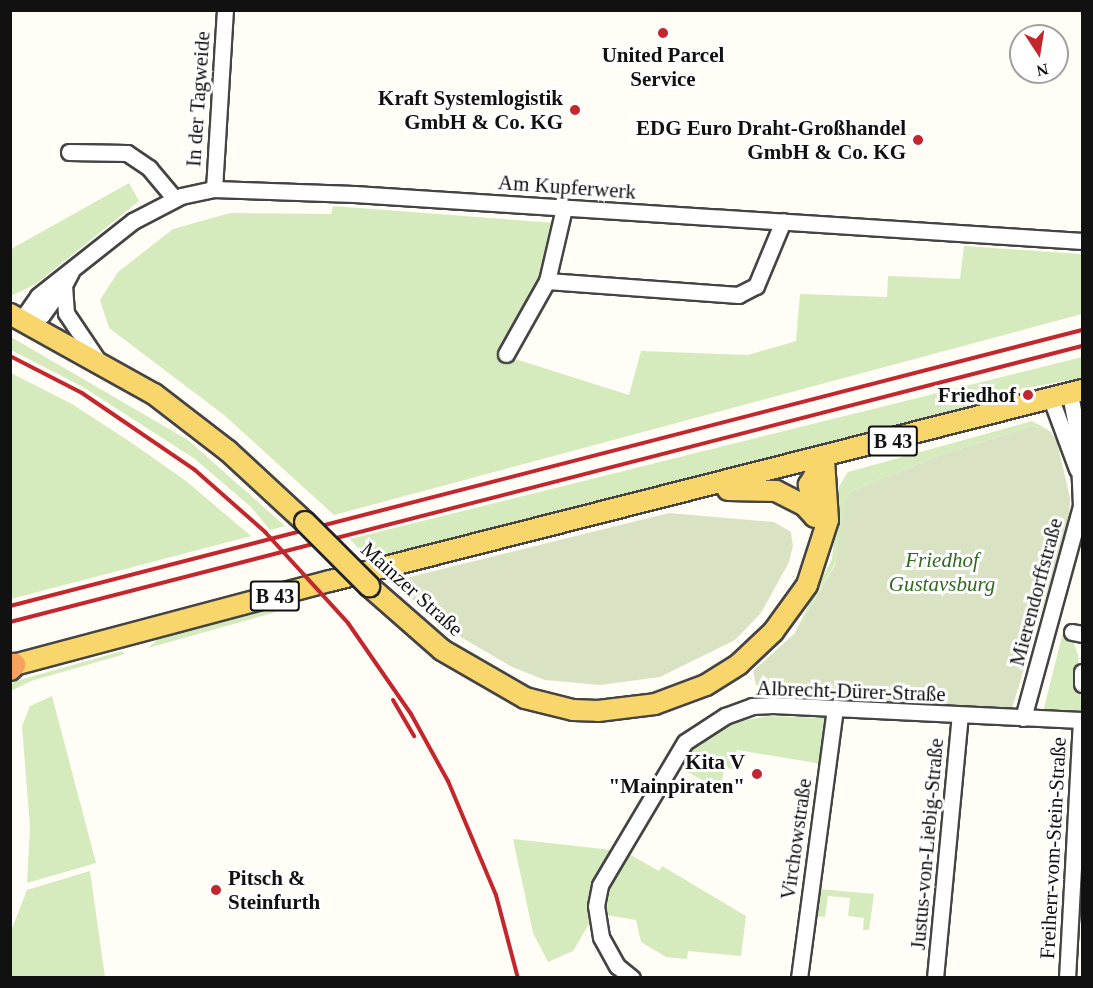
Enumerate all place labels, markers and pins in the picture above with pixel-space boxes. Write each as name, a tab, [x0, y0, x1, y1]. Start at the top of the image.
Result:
marker: United Parcel Service	[656, 26, 670, 40]
place label: United Parcel Service	[602, 42, 724, 92]
place label: Kraft Systemlogistik GmbH & Co. KG	[378, 85, 563, 135]
marker: Kraft Systemlogistik GmbH & Co. KG	[568, 103, 582, 117]
place label: EDG Euro Draht-Großhandel GmbH & Co. KG	[636, 115, 906, 165]
marker: EDG Euro Draht-Großhandel GmbH & Co. KG	[911, 133, 925, 147]
place label: Friedhof	[938, 382, 1016, 408]
marker: Friedhof	[1021, 388, 1035, 402]
place label: Kita V "Mainpiraten"	[609, 749, 745, 799]
marker: Kita V "Mainpiraten"	[750, 767, 764, 781]
place label: Pitsch & Steinfurth	[228, 865, 320, 915]
marker: Pitsch & Steinfurth	[209, 883, 223, 897]

